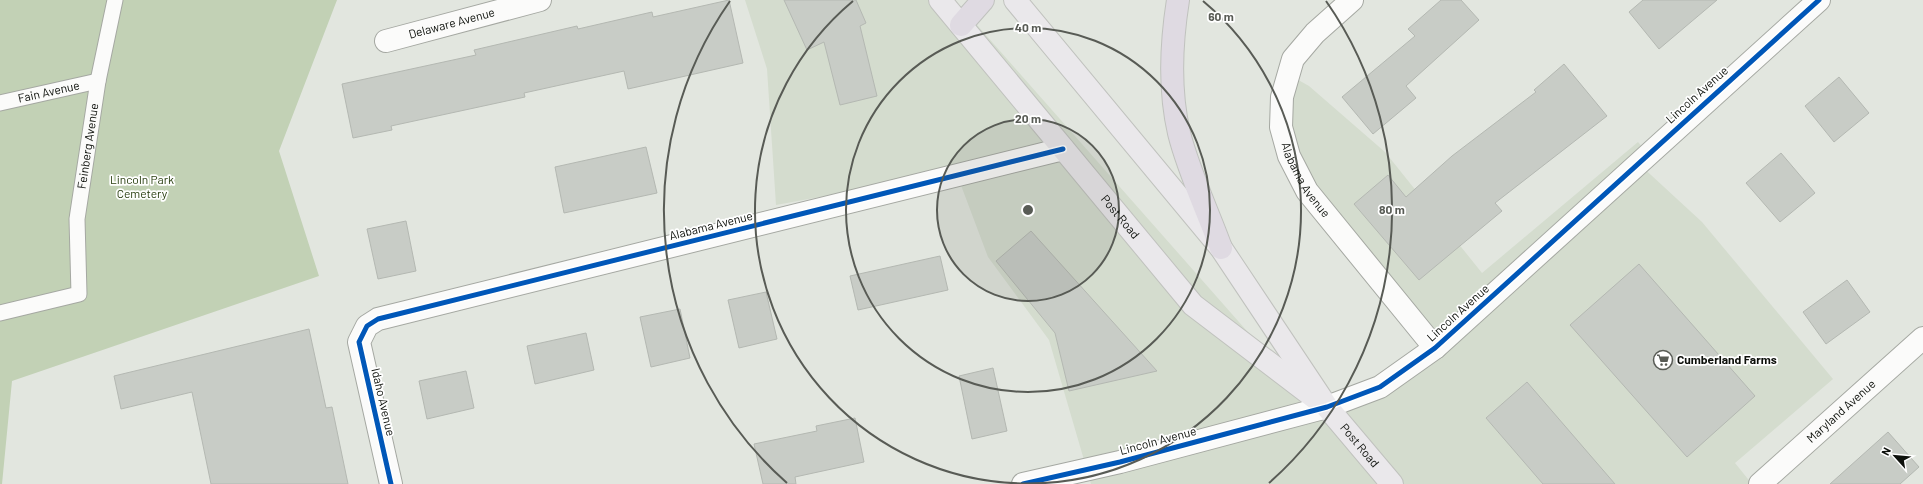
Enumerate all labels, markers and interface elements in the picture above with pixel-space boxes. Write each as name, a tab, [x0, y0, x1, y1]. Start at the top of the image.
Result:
street label: Delaware Avenue	[407, 4, 496, 41]
text: 60 m	[1208, 9, 1234, 23]
text: 40 m	[1015, 20, 1041, 34]
street label: Lincoln Avenue	[1662, 63, 1730, 126]
street label: Fain Avenue	[16, 77, 81, 105]
street label: Feinberg Avenue	[74, 102, 101, 190]
text: 20 m	[1015, 111, 1041, 125]
street label: Alabama Avenue	[1279, 140, 1334, 220]
park label: Lincoln Park Cemetery	[110, 172, 174, 200]
street label: Post Road	[1099, 192, 1143, 241]
text: 80 m	[1379, 202, 1405, 216]
centre of rings	[1021, 203, 1035, 217]
street label: Alabama Avenue	[668, 208, 754, 242]
street label: Lincoln Avenue	[1423, 281, 1491, 344]
supermarket icon: Cumberland Farms	[1652, 349, 1674, 371]
place label: Cumberland Farms	[1677, 352, 1777, 366]
street label: Idaho Avenue	[369, 366, 399, 437]
street label: Maryland Avenue	[1803, 376, 1878, 445]
street label: Post Road	[1338, 420, 1383, 470]
street label: Lincoln Avenue	[1118, 423, 1198, 457]
north arrow	[1875, 436, 1915, 476]
text: N	[1878, 445, 1893, 457]

